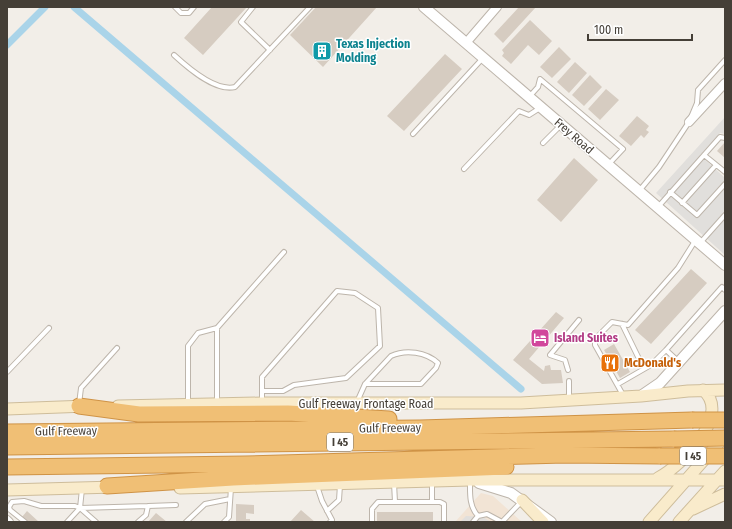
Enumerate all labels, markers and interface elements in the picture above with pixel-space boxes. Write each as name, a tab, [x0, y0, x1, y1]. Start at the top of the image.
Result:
scale bar	[588, 16, 692, 42]
text: 100 m	[594, 23, 623, 37]
place label: Texas Injection Molding	[336, 37, 410, 65]
building icon: Texas Injection Molding	[311, 40, 333, 62]
street label: Frey Road	[551, 115, 597, 157]
hotel icon: Island Suites	[529, 327, 551, 349]
place label: Island Suites	[554, 331, 619, 345]
restaurant icon: McDonald's	[599, 352, 621, 374]
place label: McDonald's	[624, 356, 682, 370]
street label: Gulf Freeway Frontage Road	[299, 397, 433, 411]
street label: Gulf Freeway	[359, 420, 422, 436]
street label: Gulf Freeway	[35, 423, 98, 439]
road number: I 45	[327, 433, 353, 451]
road number: I 45	[680, 447, 706, 465]

